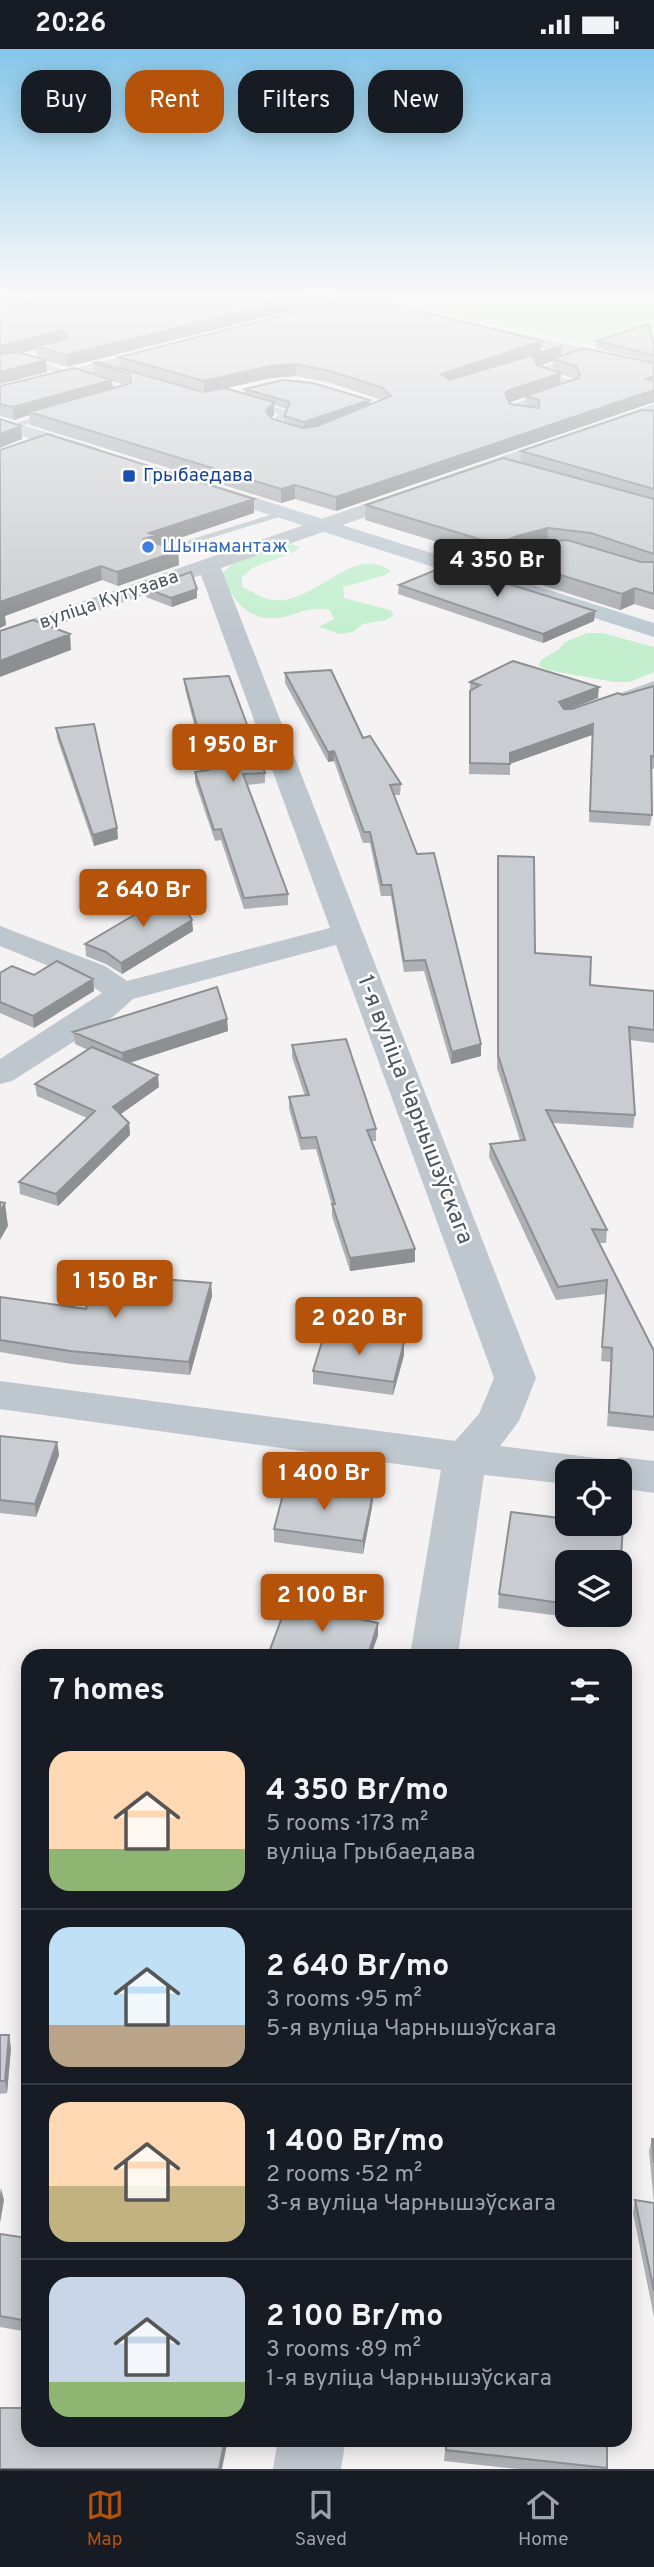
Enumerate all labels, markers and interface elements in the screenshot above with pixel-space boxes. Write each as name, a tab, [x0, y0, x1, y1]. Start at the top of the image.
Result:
text: 20:26	[35, 8, 106, 41]
chip: Buy	[21, 70, 111, 133]
chip: Rent	[125, 70, 224, 133]
chip: Filters	[238, 70, 354, 133]
chip: New	[368, 70, 463, 133]
place label: Грыбаедава	[143, 464, 253, 488]
marker: Грыбаедава	[121, 468, 137, 484]
place label: Шынамантаж	[162, 535, 288, 559]
marker: Шынамантаж	[140, 539, 156, 555]
pin: 4 350 Br	[425, 539, 569, 599]
text: 4 350 Br	[450, 547, 544, 576]
street label: вуліца Кутузава	[36, 565, 182, 635]
pin: 1 950 Br	[161, 725, 305, 784]
text: 1 950 Br	[188, 732, 278, 761]
pin: 2 640 Br	[71, 869, 215, 929]
text: 2 640 Br	[95, 877, 191, 906]
street label: 1-я вуліца Чарнышэўскага	[349, 971, 479, 1249]
pin: 1 150 Br	[43, 1261, 187, 1320]
text: 1 150 Br	[73, 1268, 157, 1297]
pin: 2 020 Br	[287, 1297, 431, 1357]
text: 2 020 Br	[311, 1305, 407, 1334]
pin: 1 400 Br	[252, 1453, 396, 1512]
map controls	[555, 1459, 632, 1627]
button: locate	[555, 1459, 632, 1536]
text: 1 400 Br	[278, 1460, 370, 1489]
button: layers	[555, 1550, 632, 1627]
pin: 2 100 Br	[250, 1575, 394, 1634]
text: 2 100 Br	[277, 1582, 367, 1611]
icon: filters	[566, 1672, 604, 1710]
text: 7 homes	[49, 1673, 165, 1710]
text: 4 350 Br/mo	[266, 1773, 449, 1810]
icon: home	[105, 1779, 189, 1863]
text: 5 rooms · 173 m²	[266, 1810, 428, 1839]
text: вуліца Грыбаедава	[266, 1839, 475, 1868]
text: 2 640 Br/mo	[266, 1949, 449, 1986]
icon: home	[105, 1955, 189, 2039]
text: 3 rooms · 95 m²	[266, 1986, 422, 2015]
text: 5-я вуліца Чарнышэўскага	[266, 2015, 556, 2044]
text: 1 400 Br/mo	[266, 2124, 444, 2161]
icon: home	[105, 2130, 189, 2214]
text: 2 rooms · 52 m²	[266, 2161, 422, 2190]
text: 3-я вуліца Чарнышэўскага	[266, 2190, 556, 2219]
text: 2 100 Br/mo	[266, 2299, 443, 2336]
icon: home	[105, 2305, 189, 2389]
text: 3 rooms · 89 m²	[266, 2336, 421, 2365]
text: 1-я вуліца Чарнышэўскага	[266, 2365, 552, 2394]
tab: Map	[86, 2486, 124, 2552]
tab: Saved	[295, 2486, 347, 2552]
tab: Home	[518, 2486, 568, 2552]

